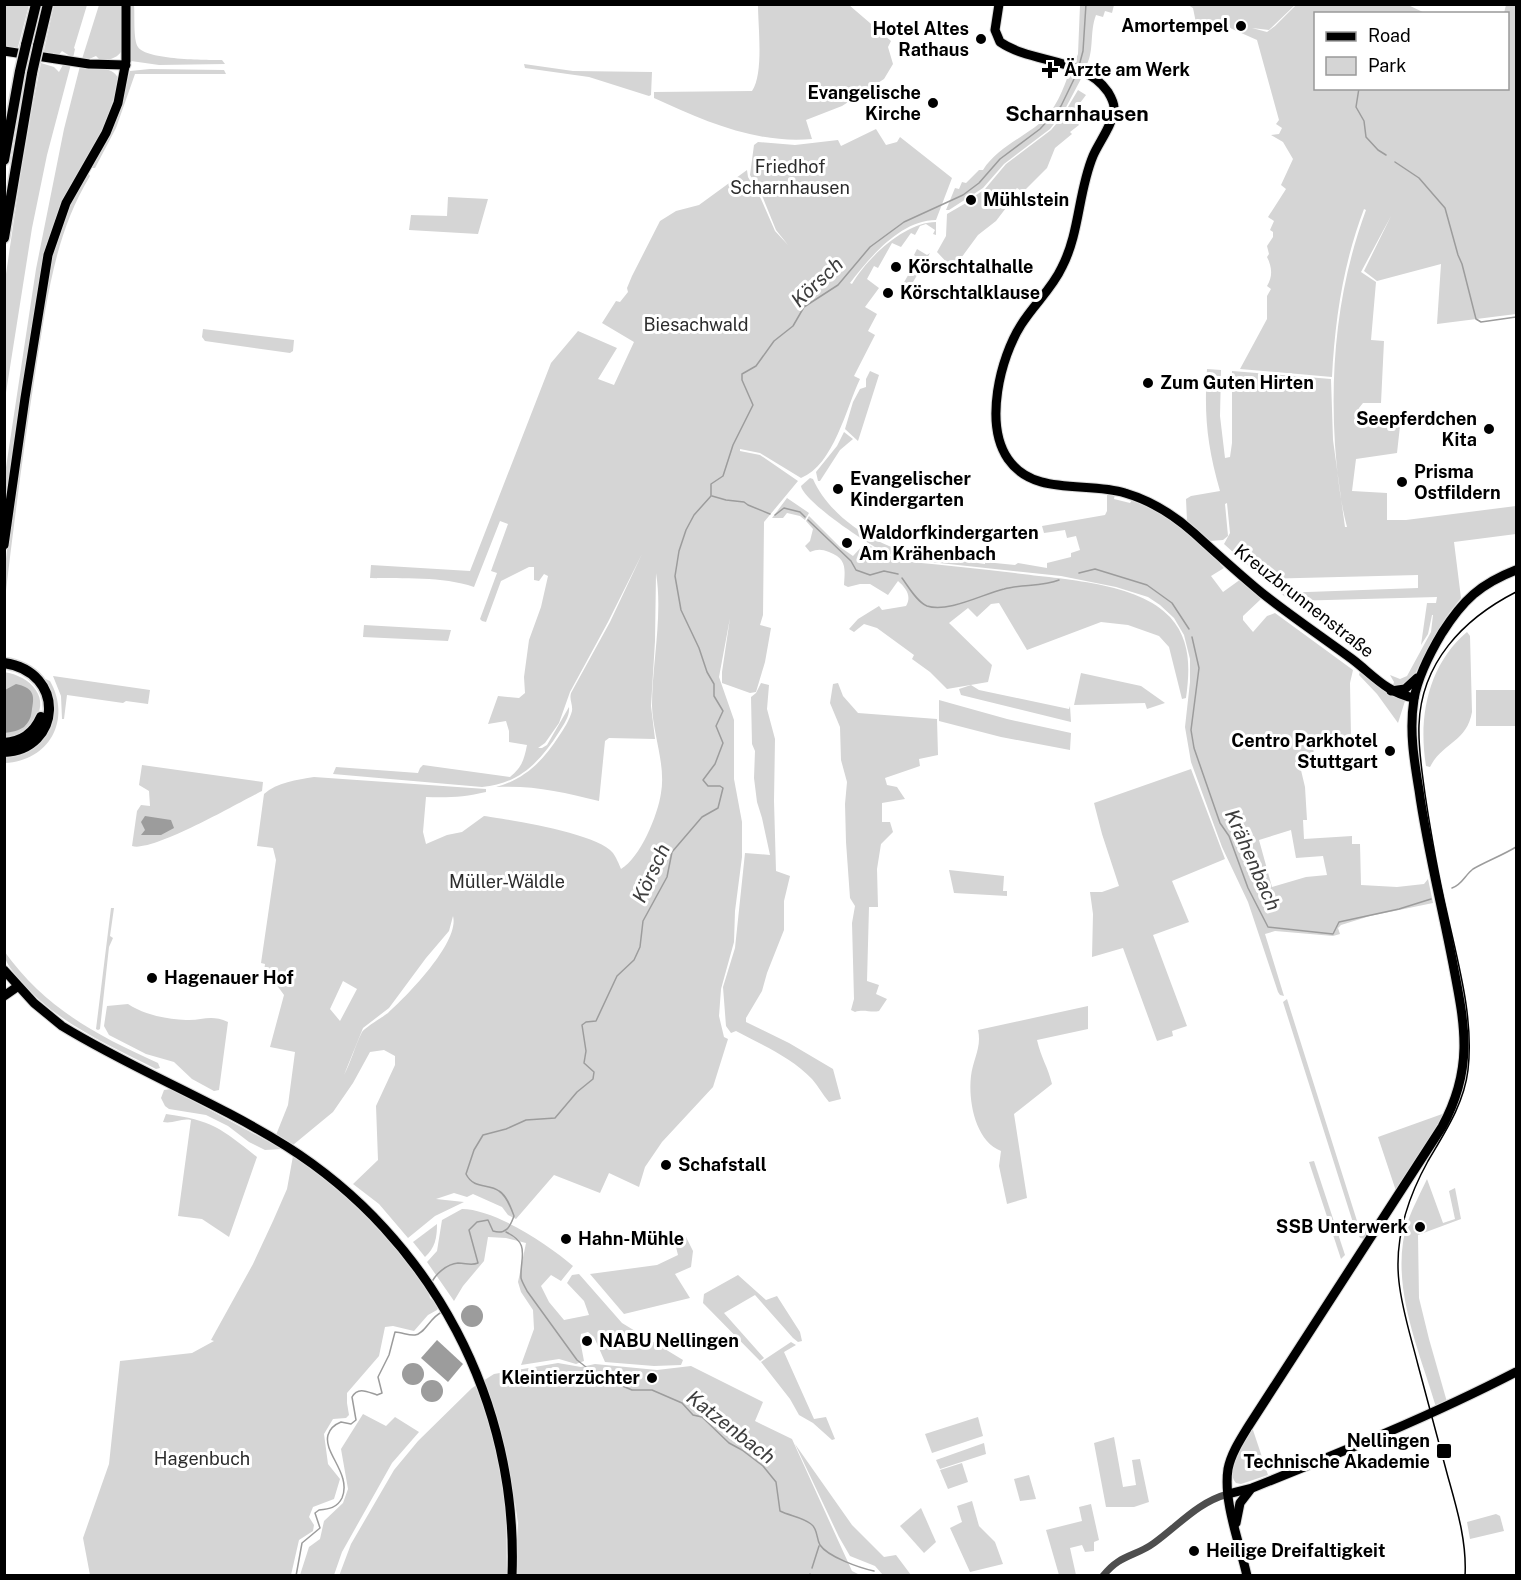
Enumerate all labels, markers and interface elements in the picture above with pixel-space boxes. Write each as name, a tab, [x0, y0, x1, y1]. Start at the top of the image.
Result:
legend	[1314, 12, 1509, 90]
place label: Amortempel	[1121, 15, 1229, 36]
place label: Hotel Altes Rathaus	[872, 18, 969, 60]
marker: Amortempel	[1234, 19, 1248, 33]
text: Road	[1368, 25, 1411, 46]
marker: Hotel Altes Rathaus	[974, 32, 988, 46]
text: Park	[1368, 55, 1406, 76]
place label: Ärzte am Werk	[1064, 58, 1191, 80]
marker: Ärzte am Werk	[1041, 61, 1059, 79]
place label: Evangelische Kirche	[808, 82, 921, 124]
marker: Evangelische Kirche	[926, 96, 940, 110]
district label: Scharnhausen	[1005, 101, 1149, 126]
park label: Friedhof Scharnhausen	[730, 156, 850, 198]
place label: Mühlstein	[983, 189, 1069, 210]
marker: Mühlstein	[964, 193, 978, 207]
water label: Körsch	[786, 252, 848, 312]
place label: Körschtalhalle	[908, 256, 1033, 277]
marker: Körschtalhalle	[889, 260, 903, 274]
place label: Körschtalklause	[900, 282, 1040, 303]
marker: Körschtalklause	[881, 286, 895, 300]
park label: Biesachwald	[643, 314, 749, 335]
place label: Zum Guten Hirten	[1160, 372, 1314, 393]
marker: Zum Guten Hirten	[1141, 376, 1155, 390]
place label: Seepferdchen Kita	[1356, 408, 1477, 450]
marker: Seepferdchen Kita	[1482, 422, 1496, 436]
place label: Prisma Ostfildern	[1414, 461, 1501, 503]
place label: Evangelischer Kindergarten	[850, 468, 971, 510]
marker: Prisma Ostfildern	[1395, 475, 1409, 489]
marker: Evangelischer Kindergarten	[831, 482, 845, 496]
place label: Waldorfkindergarten Am Krähenbach	[859, 522, 1039, 564]
marker: Waldorfkindergarten Am Krähenbach	[840, 536, 854, 550]
street label: Kreuzbrunnenstraße	[1230, 540, 1378, 662]
place label: Centro Parkhotel Stuttgart	[1231, 730, 1378, 772]
marker: Centro Parkhotel Stuttgart	[1383, 744, 1397, 758]
water label: Krähenbach	[1220, 806, 1286, 914]
water label: Körsch	[627, 840, 675, 906]
park label: Müller-Wäldle	[449, 871, 565, 892]
place label: Hagenauer Hof	[164, 967, 294, 988]
marker: Hagenauer Hof	[145, 971, 159, 985]
place label: Schafstall	[678, 1154, 767, 1175]
marker: Schafstall	[659, 1158, 673, 1172]
place label: SSB Unterwerk	[1276, 1216, 1409, 1237]
marker: SSB Unterwerk	[1413, 1220, 1427, 1234]
place label: Hahn-Mühle	[578, 1228, 684, 1249]
marker: Hahn-Mühle	[559, 1232, 573, 1246]
place label: NABU Nellingen	[599, 1330, 739, 1351]
marker: NABU Nellingen	[580, 1334, 594, 1348]
place label: Kleintierzüchter	[501, 1367, 641, 1388]
marker: Kleintierzüchter	[645, 1371, 659, 1385]
water label: Katzenbach	[682, 1385, 780, 1469]
place label: Nellingen Technische Akademie	[1244, 1430, 1430, 1472]
marker: Nellingen Technische Akademie	[1435, 1442, 1453, 1460]
park label: Hagenbuch	[154, 1448, 250, 1469]
place label: Heilige Dreifaltigkeit	[1206, 1540, 1385, 1561]
marker: Heilige Dreifaltigkeit	[1187, 1544, 1201, 1558]

